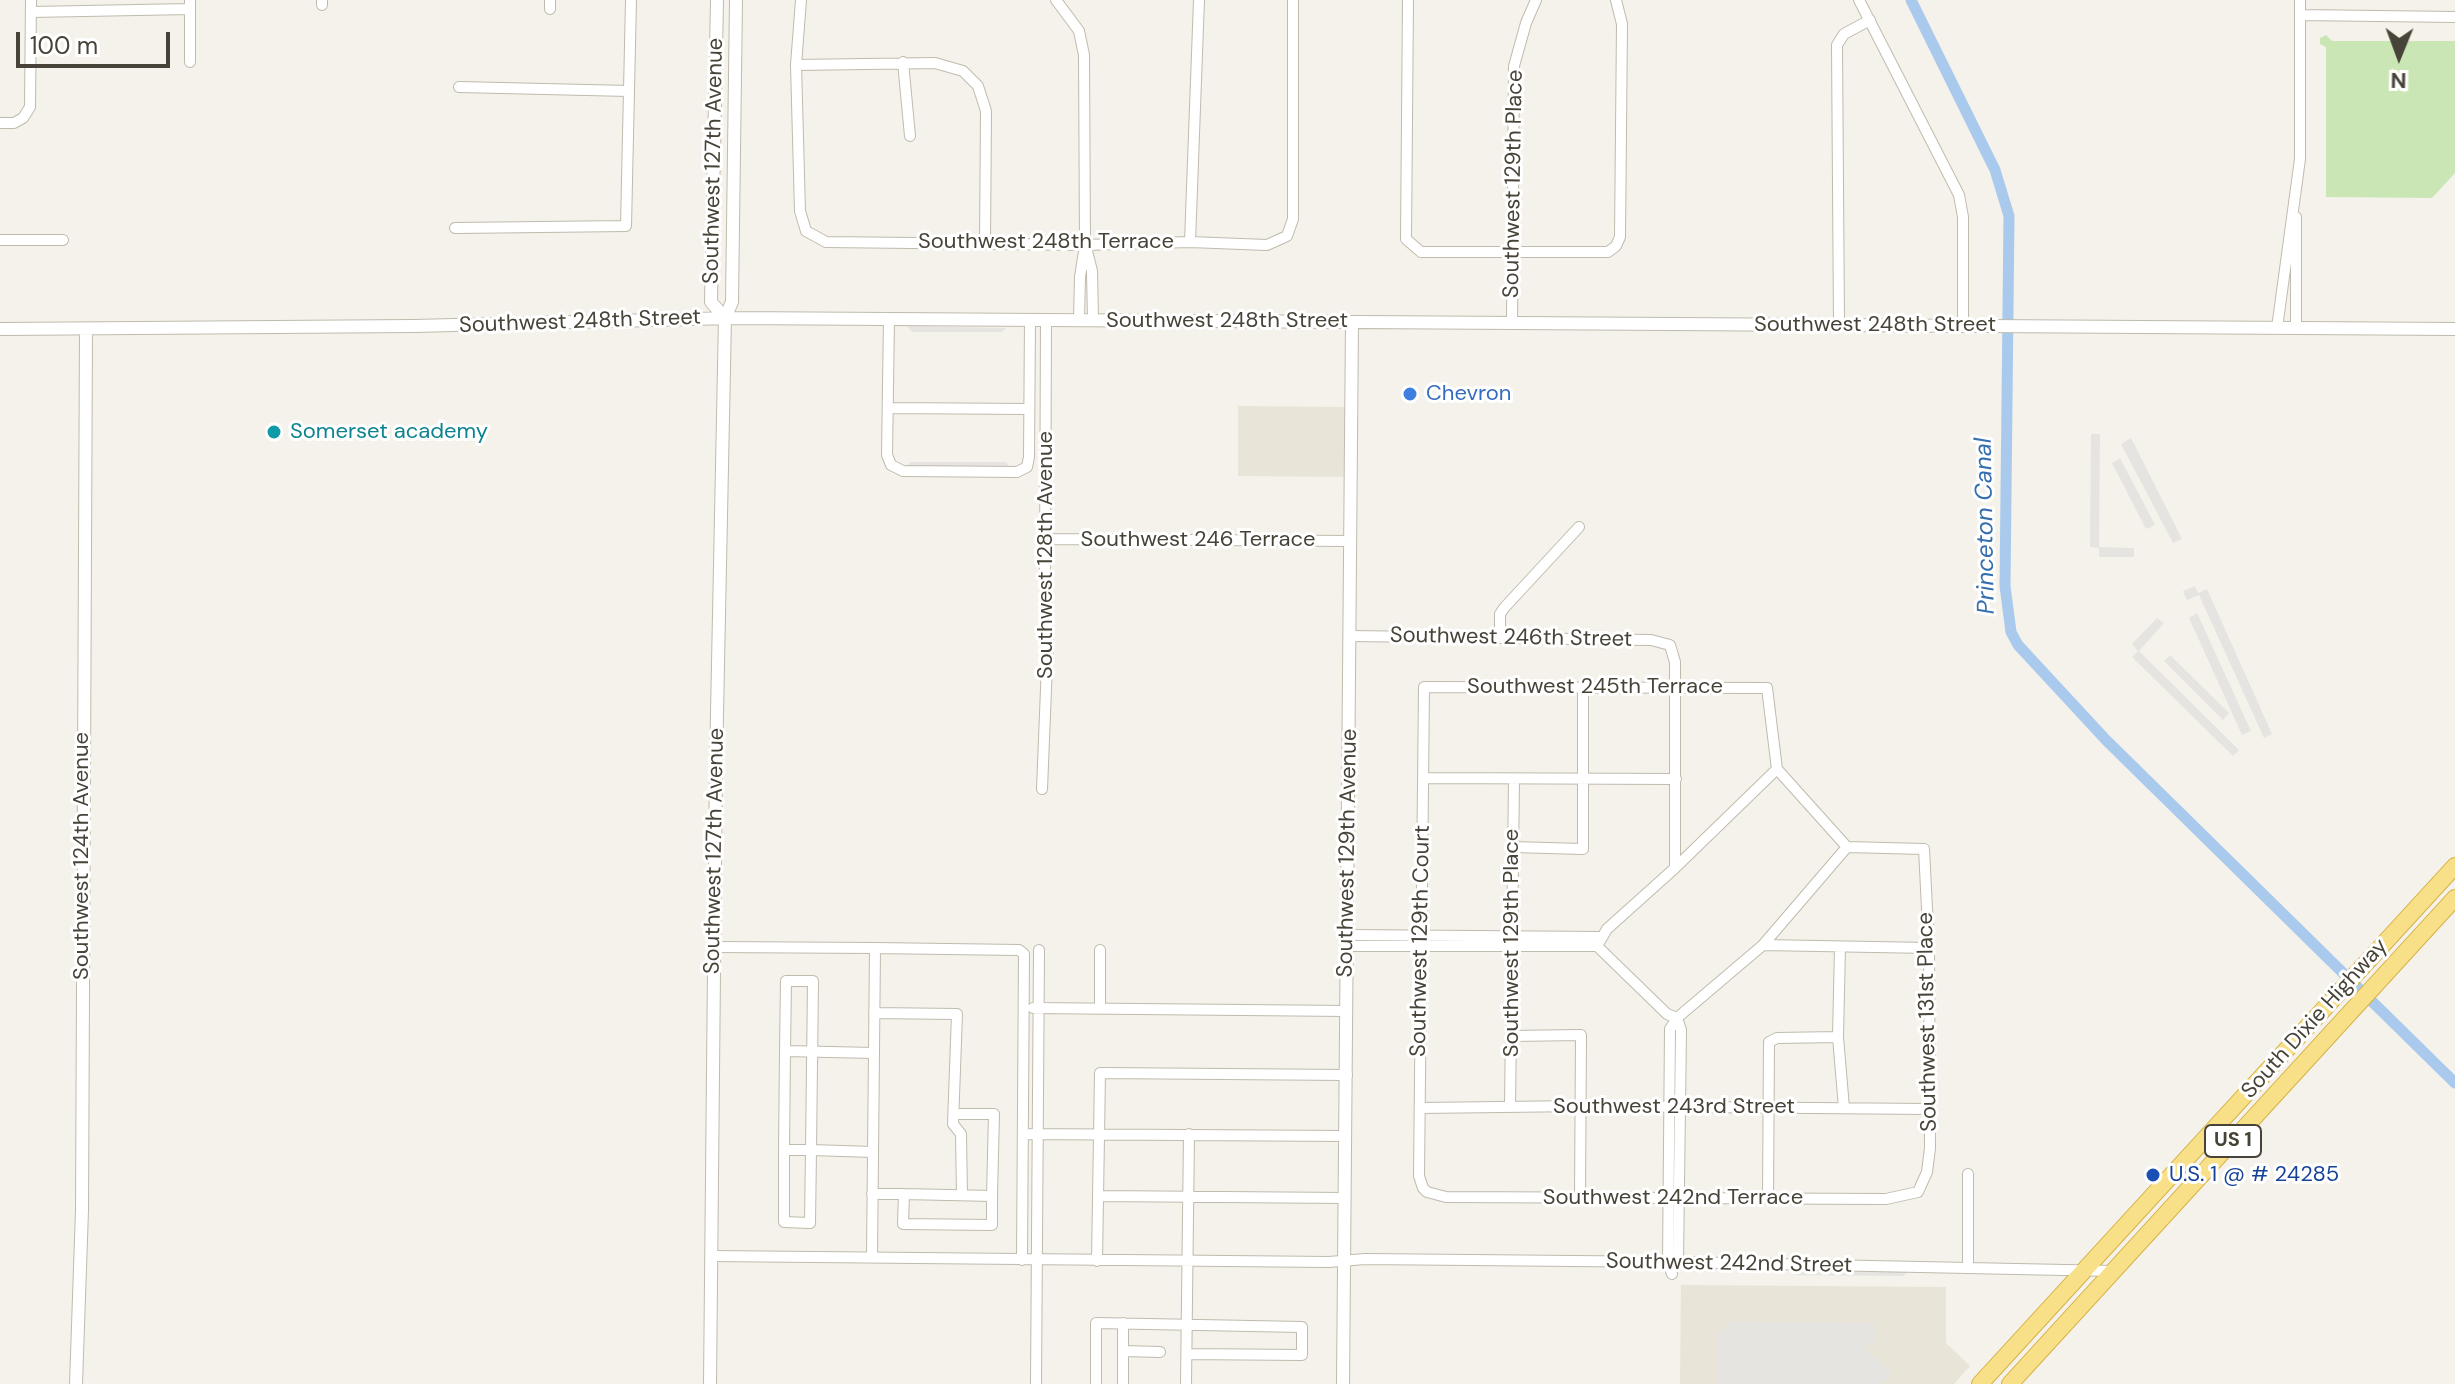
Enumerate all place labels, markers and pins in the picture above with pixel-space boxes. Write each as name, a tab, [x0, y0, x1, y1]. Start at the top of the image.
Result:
place label: Chevron	[1426, 381, 1511, 407]
marker: Chevron	[1401, 385, 1419, 403]
place label: Somerset academy	[290, 419, 488, 445]
marker: Somerset academy	[265, 423, 283, 441]
place label: U.S. 1 @ # 24285	[2169, 1162, 2339, 1188]
marker: U.S. 1 @ # 24285	[2144, 1166, 2162, 1184]

